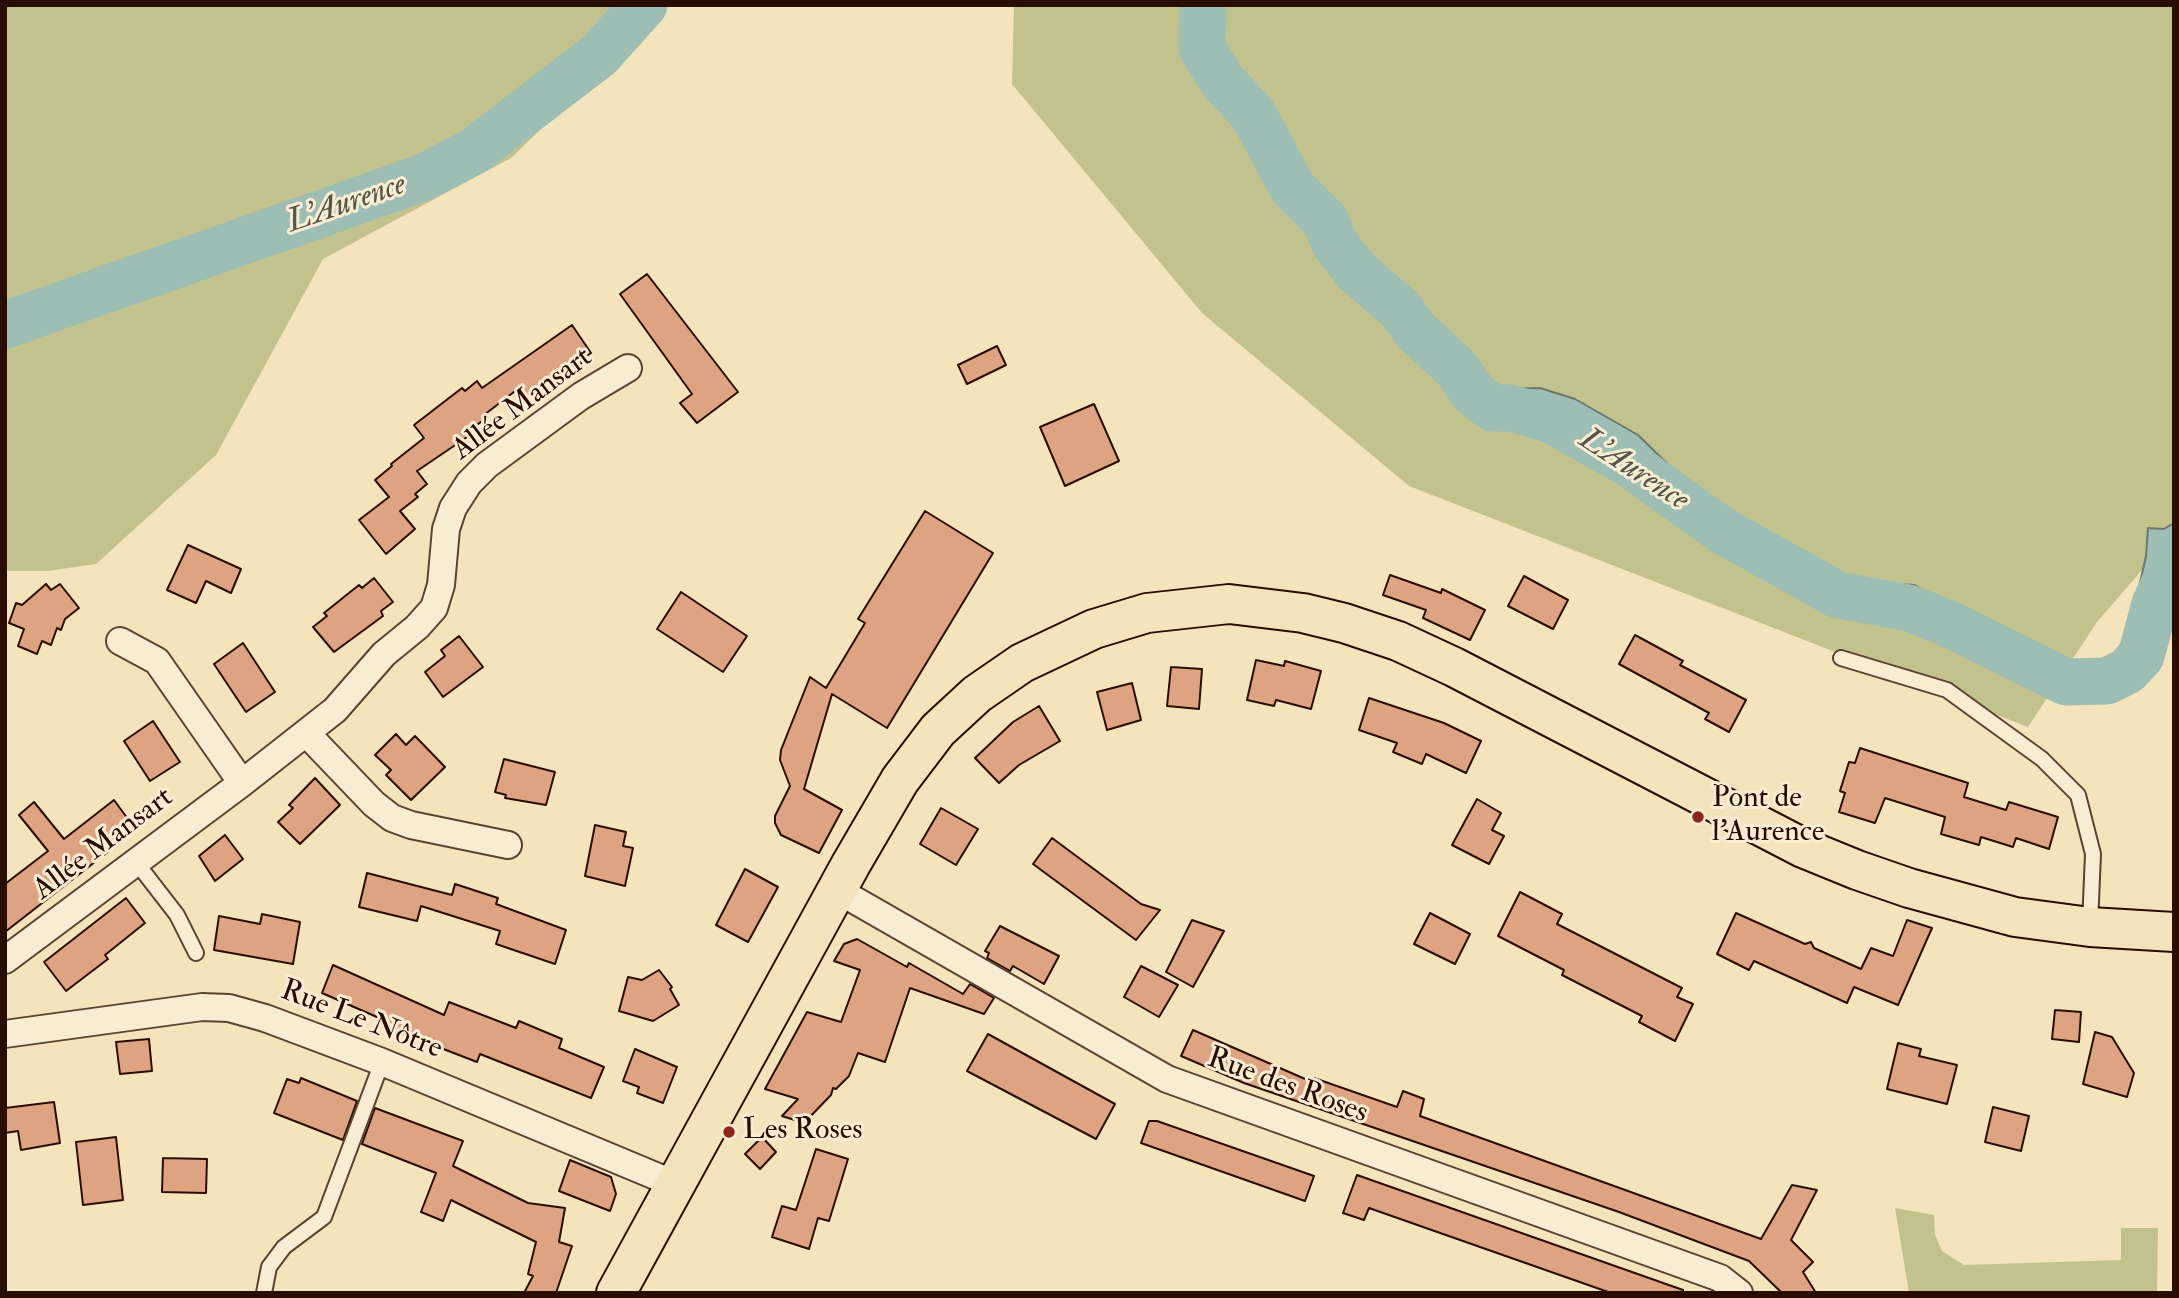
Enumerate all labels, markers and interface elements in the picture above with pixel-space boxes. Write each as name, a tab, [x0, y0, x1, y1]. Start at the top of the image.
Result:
water label: L'Aurence	[283, 167, 411, 243]
street label: Allée Mansart	[446, 341, 600, 469]
water label: L'Aurence	[1571, 421, 1695, 521]
street label: Allée Mansart	[27, 781, 181, 909]
place label: Pont de l'Aurence	[1712, 782, 1824, 852]
marker: Pont de l'Aurence	[1690, 809, 1706, 825]
street label: Rue Le Nôtre	[275, 974, 447, 1068]
street label: Rue des Roses	[1202, 1041, 1372, 1133]
place label: Les Roses	[743, 1114, 863, 1150]
marker: Les Roses	[721, 1124, 737, 1140]

